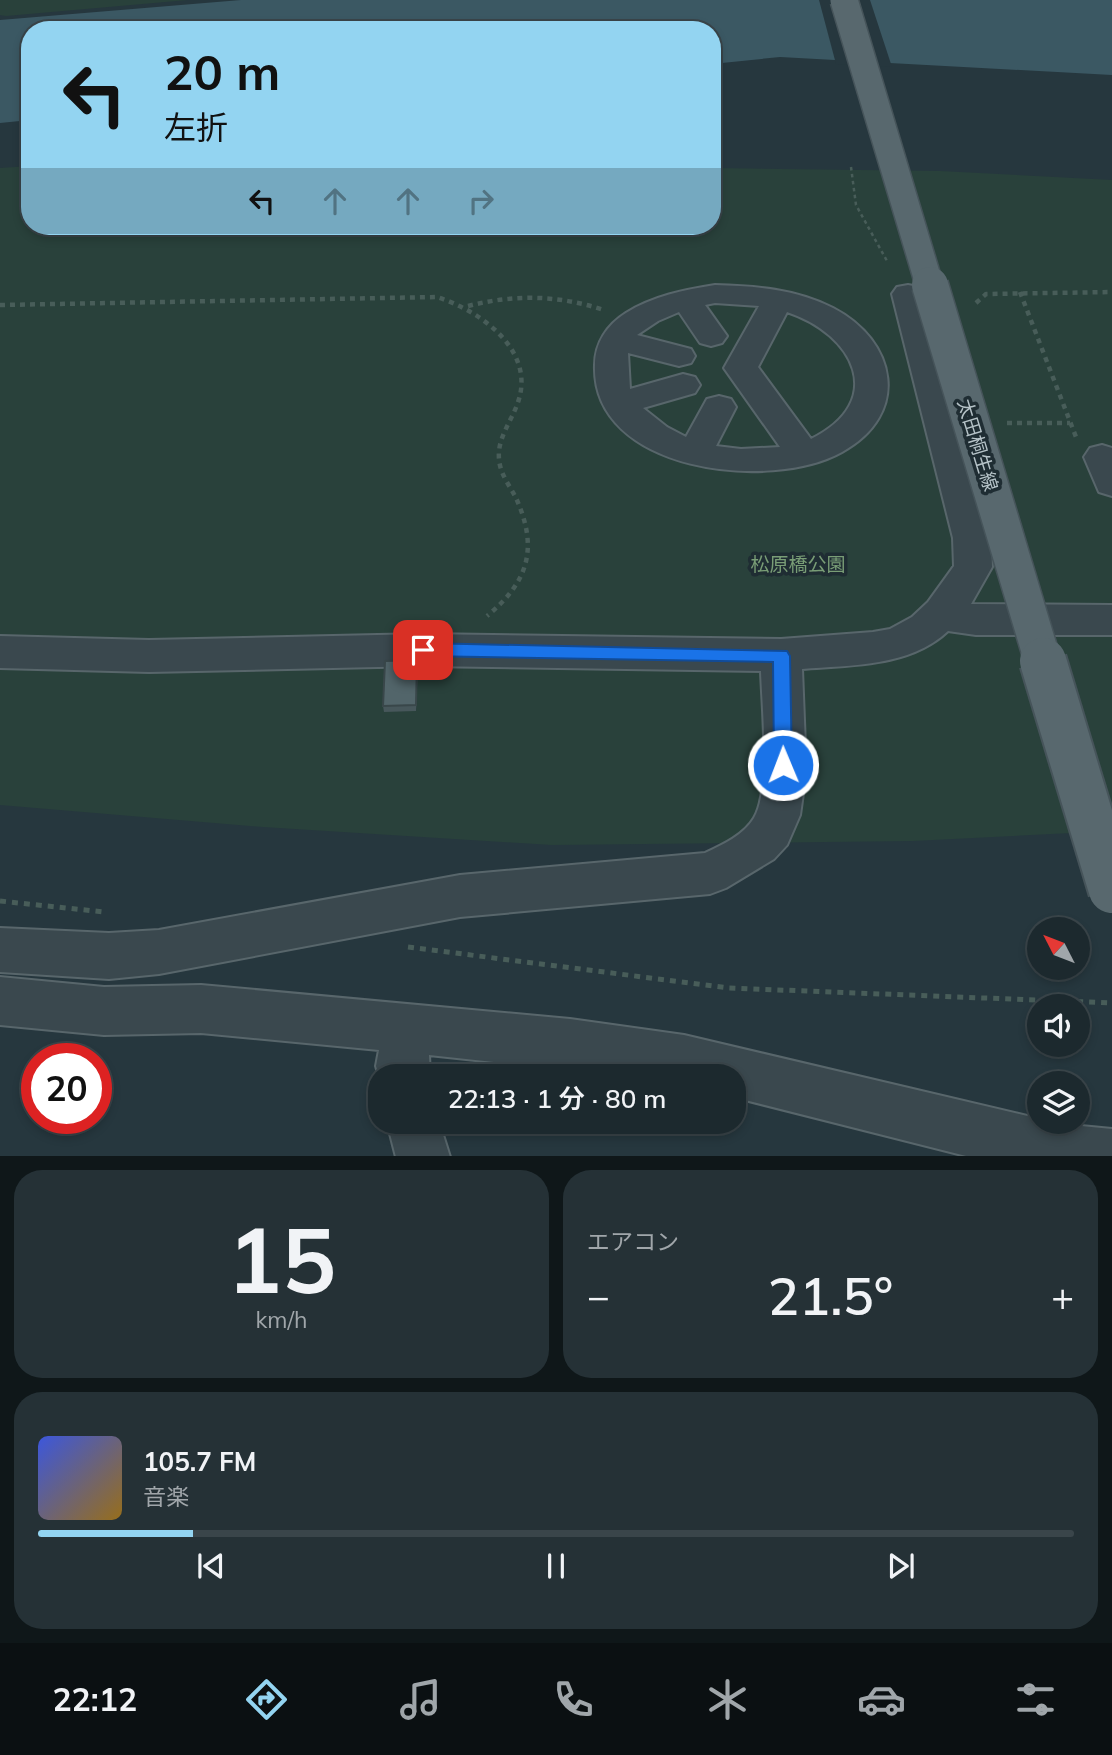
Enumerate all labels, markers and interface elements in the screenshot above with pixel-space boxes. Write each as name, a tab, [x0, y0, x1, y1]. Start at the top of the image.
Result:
text: 20 m	[164, 41, 280, 102]
icon: left	[49, 49, 140, 140]
text: 左折	[164, 107, 228, 147]
icon: left	[243, 182, 281, 220]
icon: ahead	[316, 182, 354, 220]
icon: ahead	[389, 182, 427, 220]
icon: right	[462, 182, 500, 220]
street label: 太田桐生線	[953, 396, 1003, 494]
park label: 松原橋公園	[750, 552, 846, 576]
pin	[393, 620, 453, 680]
icon: arrive	[404, 631, 442, 669]
position arrow	[746, 728, 820, 802]
north arrow	[1027, 917, 1090, 980]
map controls	[1027, 917, 1090, 1134]
button: sound	[1027, 994, 1090, 1057]
speed limit sign: 20	[21, 1043, 112, 1134]
button: layers	[1027, 1071, 1090, 1134]
text: 22:13 · 1 分 · 80 m	[448, 1082, 666, 1115]
text: 15	[227, 1202, 336, 1316]
text: エアコン	[587, 1227, 679, 1256]
text: 21.5°	[768, 1263, 893, 1328]
text: −	[587, 1272, 610, 1320]
text: +	[1051, 1272, 1074, 1320]
text: km/h	[255, 1305, 308, 1334]
text: 105.7 FM	[143, 1445, 256, 1478]
text: 音楽	[143, 1482, 189, 1511]
icon: previous	[192, 1547, 230, 1585]
icon: pause	[537, 1547, 575, 1585]
icon: next	[882, 1547, 920, 1585]
icon: directions	[242, 1675, 291, 1724]
icon: music	[396, 1675, 445, 1724]
icon: phone	[549, 1675, 598, 1724]
icon: climate	[703, 1675, 752, 1724]
icon: car	[857, 1675, 906, 1724]
icon: filters	[1011, 1675, 1060, 1724]
text: 22:12	[52, 1679, 137, 1719]

